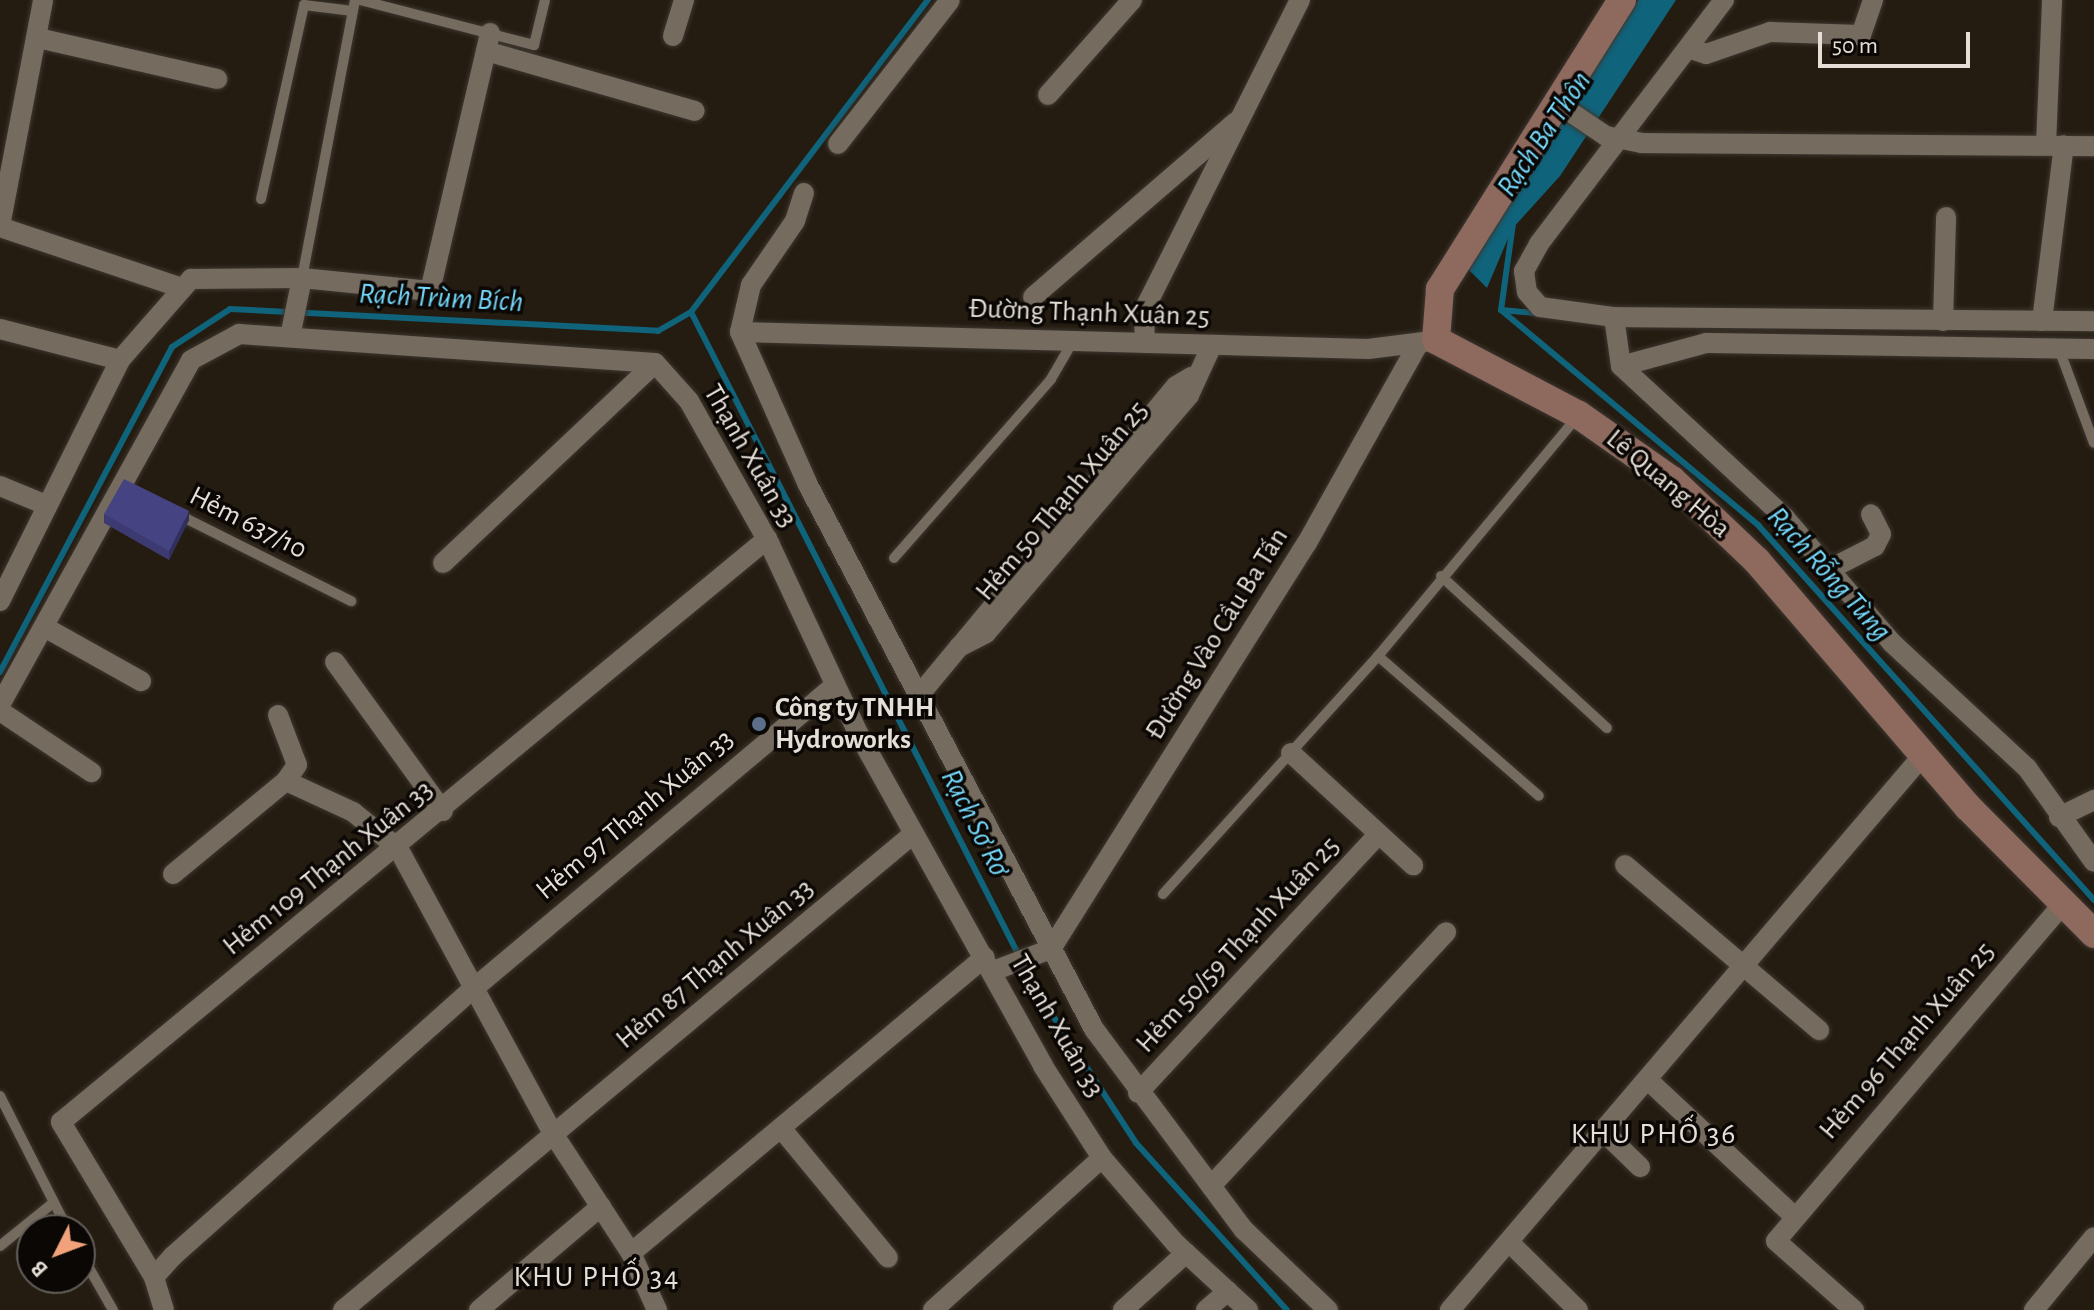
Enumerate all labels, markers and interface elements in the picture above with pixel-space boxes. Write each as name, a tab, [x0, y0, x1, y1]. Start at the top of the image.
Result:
scale bar	[1822, 16, 1974, 66]
text: 50 m	[1832, 34, 1878, 58]
water label: Rạch Ba Thôn	[1489, 64, 1599, 204]
water label: Rạch Trùm Bích	[358, 276, 524, 320]
street label: Đường Thạnh Xuân 25	[968, 292, 1210, 334]
street label: Thạnh Xuân 33	[696, 379, 804, 533]
street label: Hẻm 50 Thạnh Xuân 25	[969, 394, 1155, 608]
street label: Lê Quang Hòa	[1599, 422, 1737, 546]
street label: Hẻm 637/10	[184, 479, 312, 567]
water label: Rạch Rỗng Tùng	[1759, 499, 1899, 649]
street label: Đường Vào Cầu Ba Tấn	[1138, 522, 1296, 746]
place label: Công ty TNHH Hydroworks	[775, 691, 934, 757]
marker: Công ty TNHH Hydroworks	[750, 715, 768, 733]
street label: Hẻm 97 Thạnh Xuân 33	[529, 723, 741, 907]
water label: Rạch Sơ Rơ	[933, 763, 1017, 883]
street label: Hẻm 109 Thạnh Xuân 33	[216, 773, 440, 963]
street label: Hẻm 50/59 Thạnh Xuân 25	[1129, 830, 1347, 1060]
street label: Hẻm 87 Thạnh Xuân 33	[609, 872, 821, 1056]
street label: Hẻm 96 Thạnh Xuân 25	[1812, 935, 2002, 1147]
street label: Thạnh Xuân 33	[1003, 949, 1111, 1103]
district label: KHU PHỐ 36	[1571, 1116, 1737, 1152]
north arrow	[16, 1214, 96, 1294]
text: B	[27, 1257, 52, 1281]
district label: KHU PHỐ 34	[513, 1259, 681, 1295]

